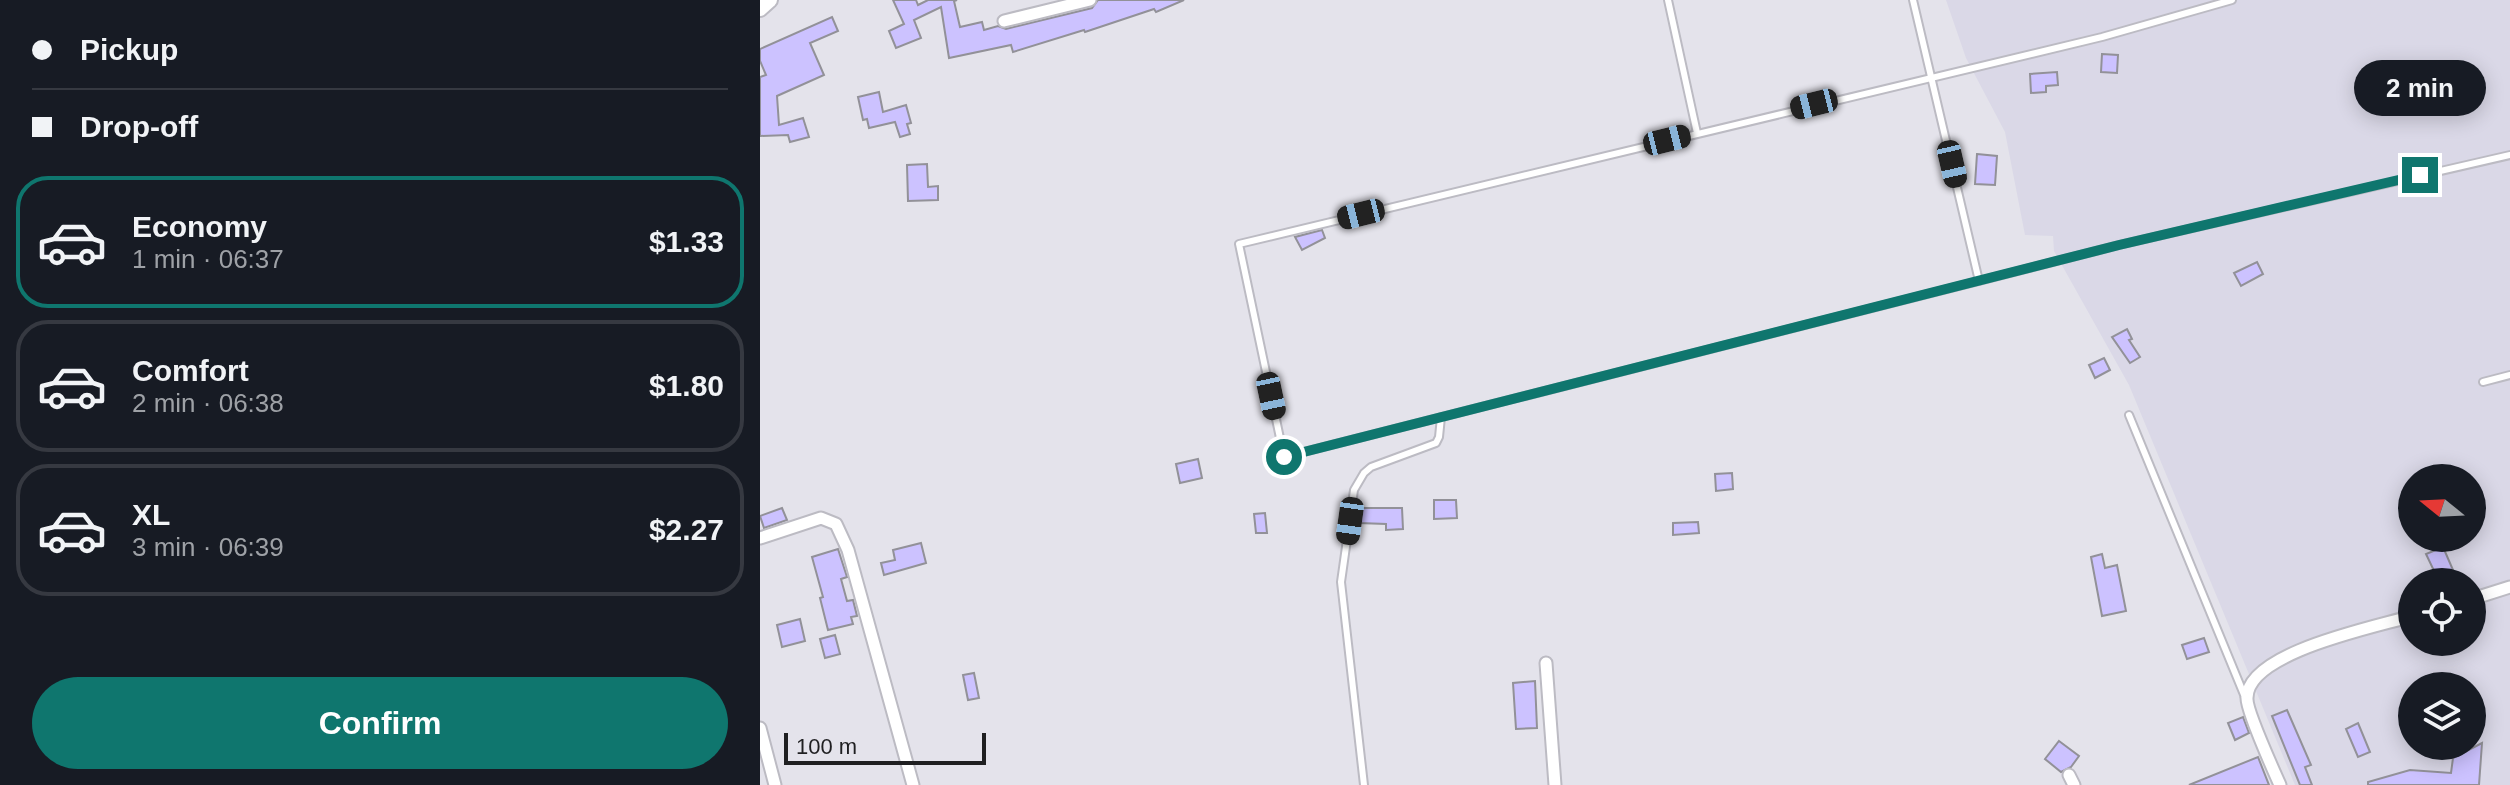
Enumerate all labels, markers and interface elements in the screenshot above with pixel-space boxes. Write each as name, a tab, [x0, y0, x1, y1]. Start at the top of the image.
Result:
text: Pickup	[80, 33, 178, 66]
callout: 2 min	[2354, 59, 2486, 115]
text: 2 min	[2386, 73, 2454, 103]
car	[1788, 87, 1840, 121]
text: Drop-off	[80, 110, 198, 143]
car	[1641, 123, 1693, 157]
car	[1935, 138, 1969, 190]
route end	[2402, 157, 2438, 193]
car	[1335, 197, 1387, 231]
icon: car	[36, 206, 108, 278]
text: Economy	[132, 210, 267, 243]
text: $1.33	[649, 225, 724, 258]
text: 1 min · 06:37	[132, 244, 284, 274]
icon: car	[36, 350, 108, 422]
text: Comfort	[132, 354, 249, 387]
text: $1.80	[649, 369, 724, 402]
car	[1254, 370, 1288, 422]
text: 2 min · 06:38	[132, 388, 284, 418]
route start	[1266, 439, 1302, 475]
north arrow	[2398, 464, 2486, 552]
map controls	[2398, 464, 2486, 760]
icon: car	[36, 494, 108, 566]
car	[1335, 496, 1365, 546]
text: XL	[132, 498, 170, 531]
text: $2.27	[649, 513, 724, 546]
text: 3 min · 06:39	[132, 532, 284, 562]
button: locate	[2398, 568, 2486, 656]
button: layers	[2398, 672, 2486, 760]
button: Confirm	[32, 677, 728, 769]
scale bar	[784, 729, 986, 765]
text: 100 m	[796, 734, 857, 759]

